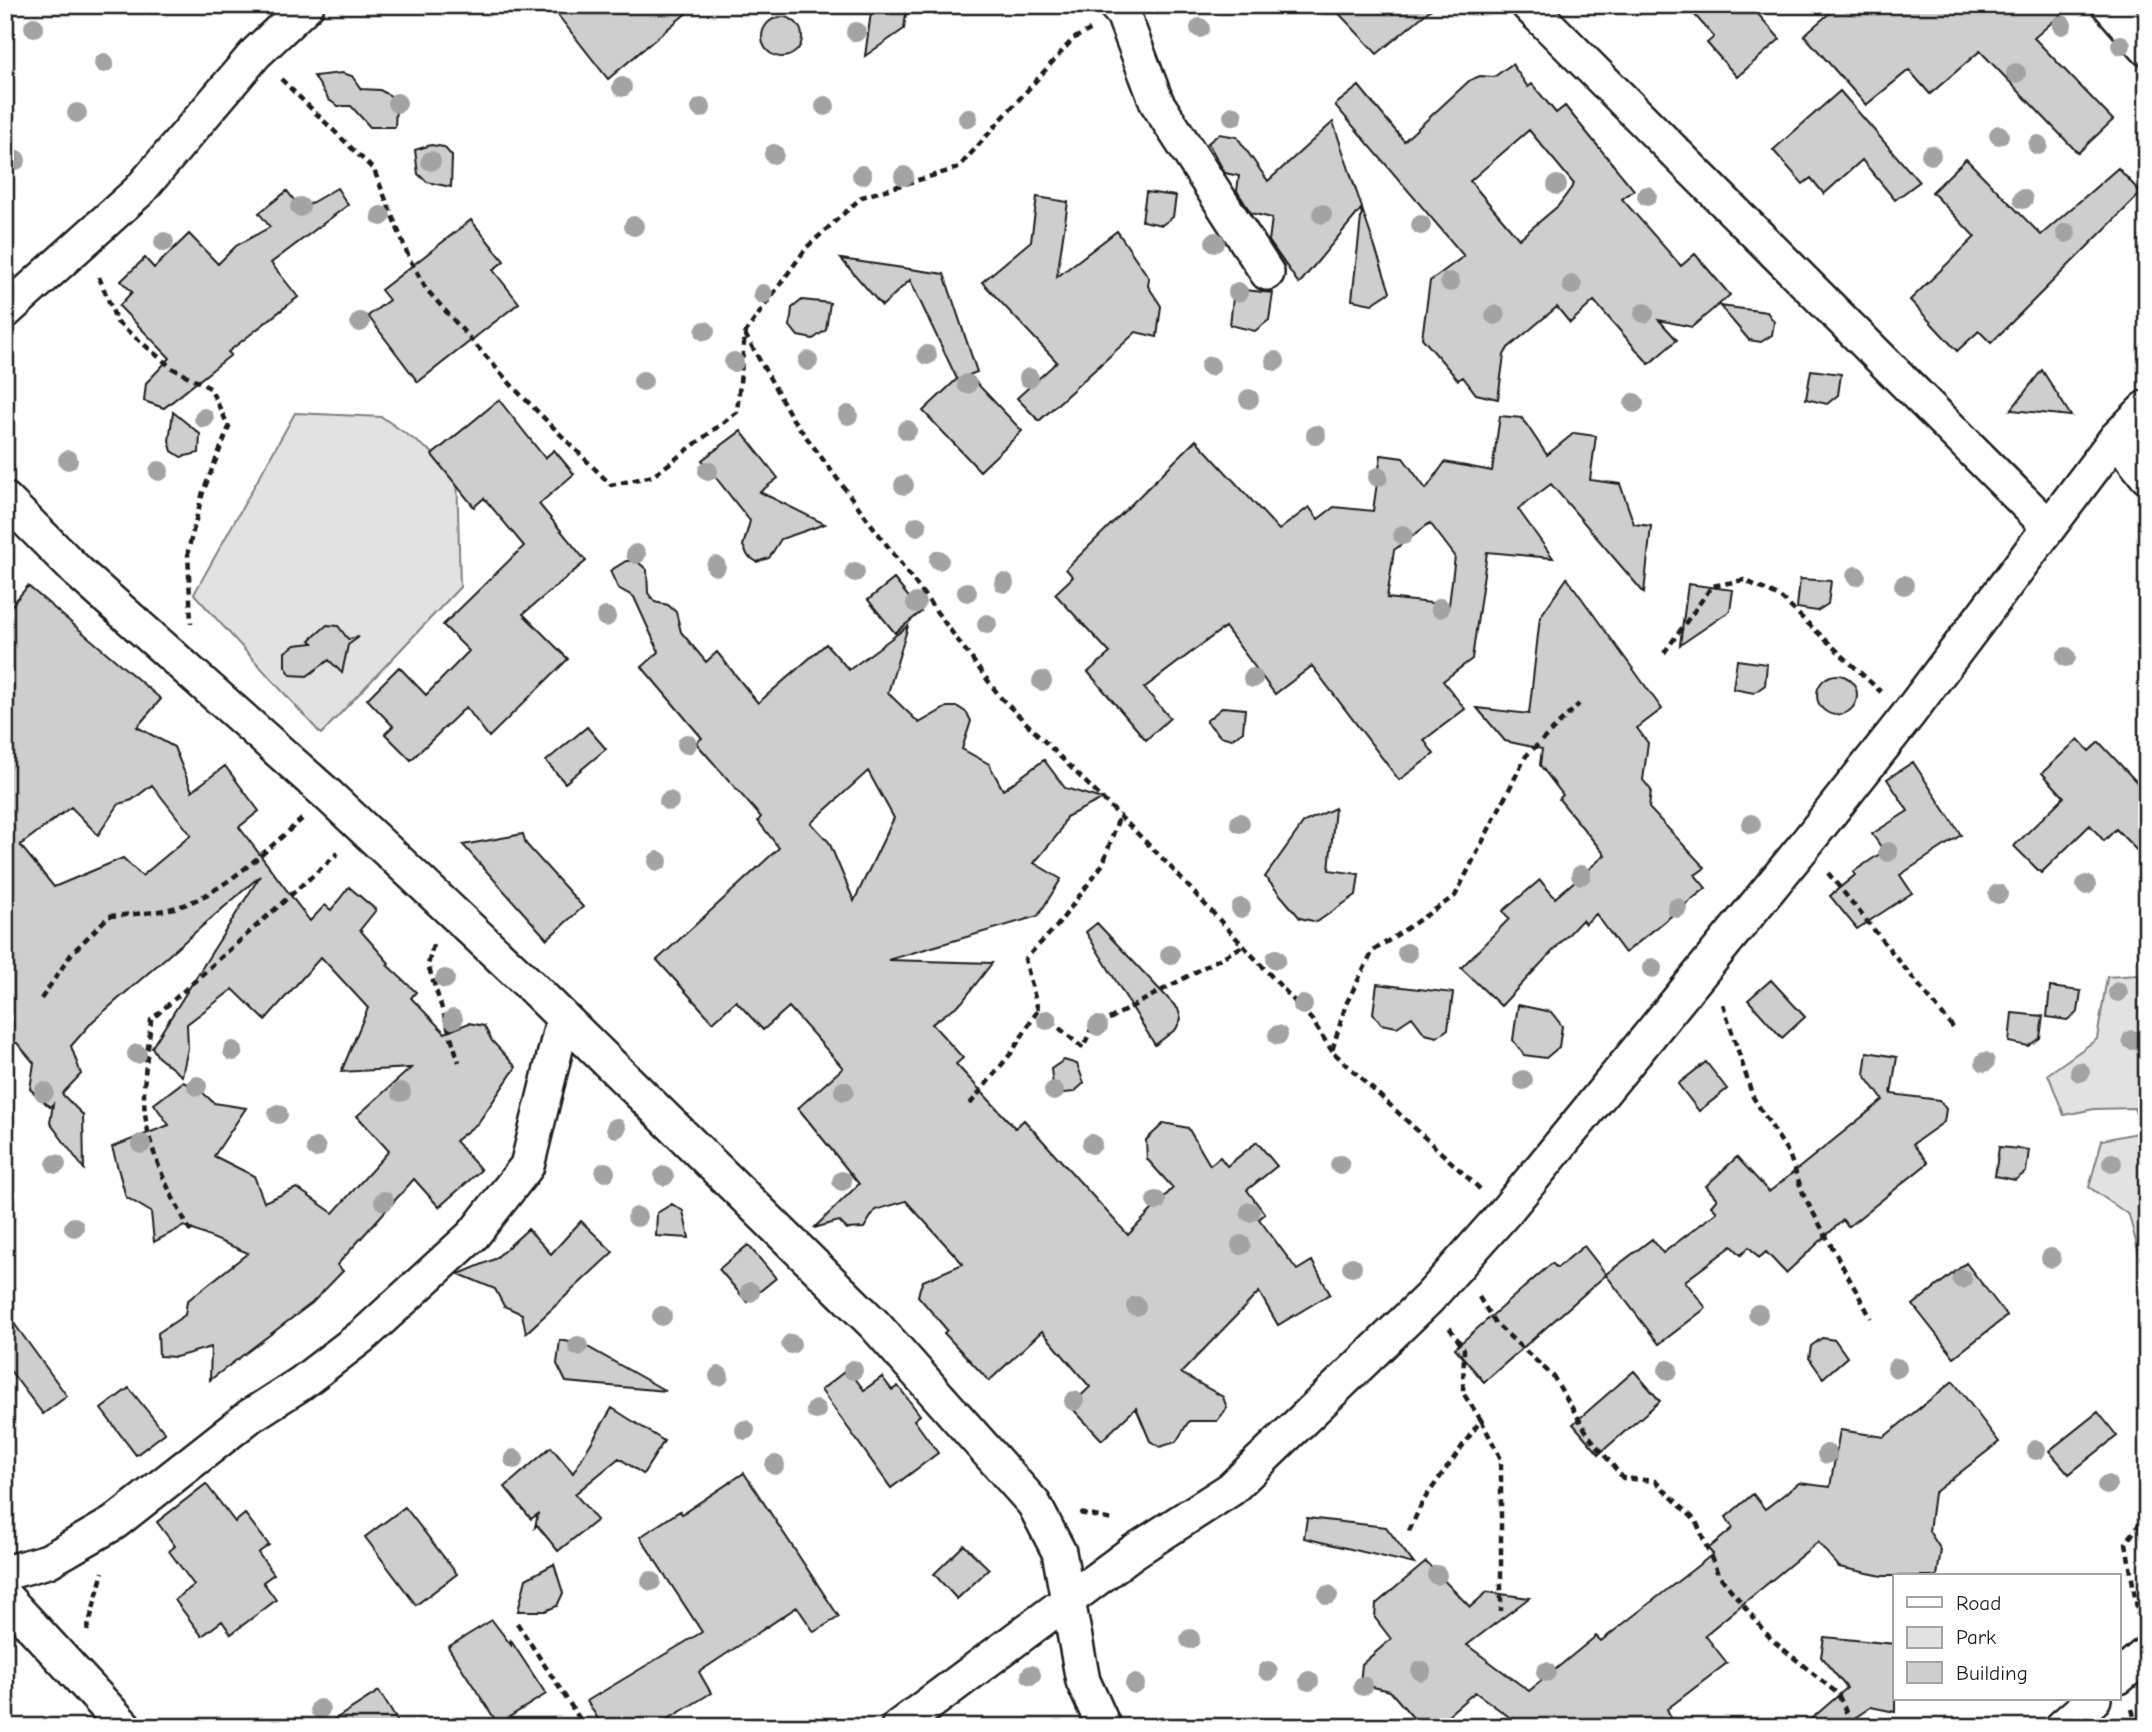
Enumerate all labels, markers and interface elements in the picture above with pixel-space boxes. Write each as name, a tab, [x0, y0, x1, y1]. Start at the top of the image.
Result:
legend	[1893, 1574, 2120, 1700]
text: Road	[1956, 1591, 2001, 1615]
text: Park	[1956, 1625, 1996, 1649]
text: Building	[1956, 1661, 2028, 1685]

